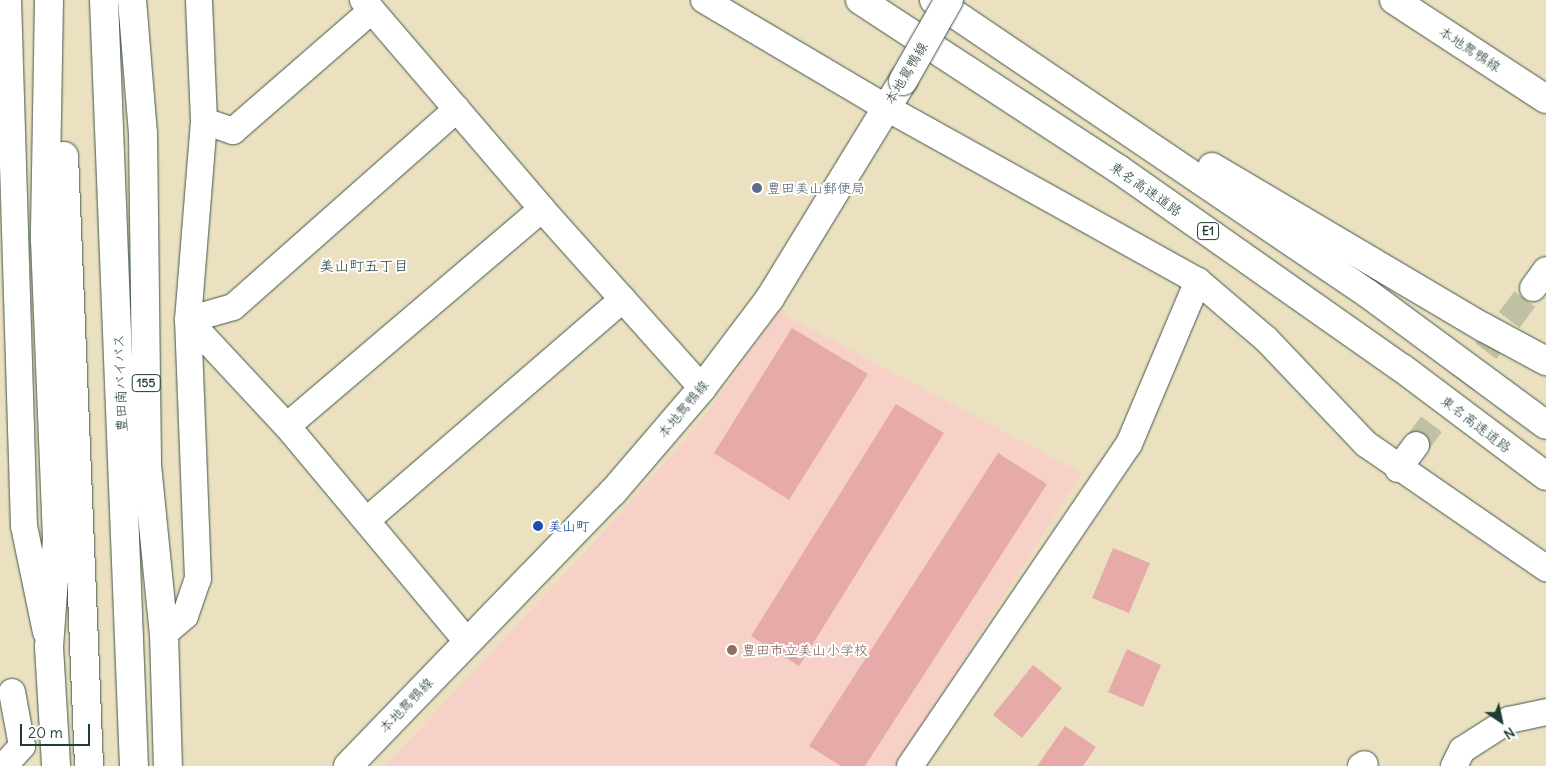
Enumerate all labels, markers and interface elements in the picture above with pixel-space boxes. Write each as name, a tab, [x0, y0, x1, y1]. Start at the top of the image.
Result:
street label: 本地鴛鴨線	[1436, 23, 1504, 75]
street label: 本地鴛鴨線	[881, 39, 931, 107]
street label: 東名高速道路	[1107, 158, 1185, 220]
place label: 豊田美山郵便局	[767, 180, 865, 196]
marker: 豊田美山郵便局	[751, 182, 763, 194]
road number: E1	[1197, 222, 1219, 240]
district label: 美山町五丁目	[319, 257, 409, 275]
street label: 豊田南バイパス	[110, 334, 130, 432]
road number: 155	[131, 373, 161, 392]
street label: 本地鴛鴨線	[654, 377, 712, 441]
street label: 東名高速道路	[1437, 392, 1515, 456]
place label: 美山町	[548, 518, 590, 534]
marker: 美山町	[532, 520, 544, 532]
place label: 豊田市立美山小学校	[742, 642, 868, 658]
marker: 豊田市立美山小学校	[726, 644, 738, 656]
street label: 本地鴛鴨線	[376, 674, 436, 736]
north arrow	[1476, 696, 1526, 746]
scale bar	[22, 714, 92, 746]
text: 20 m	[28, 723, 63, 742]
text: N	[1500, 723, 1518, 744]

